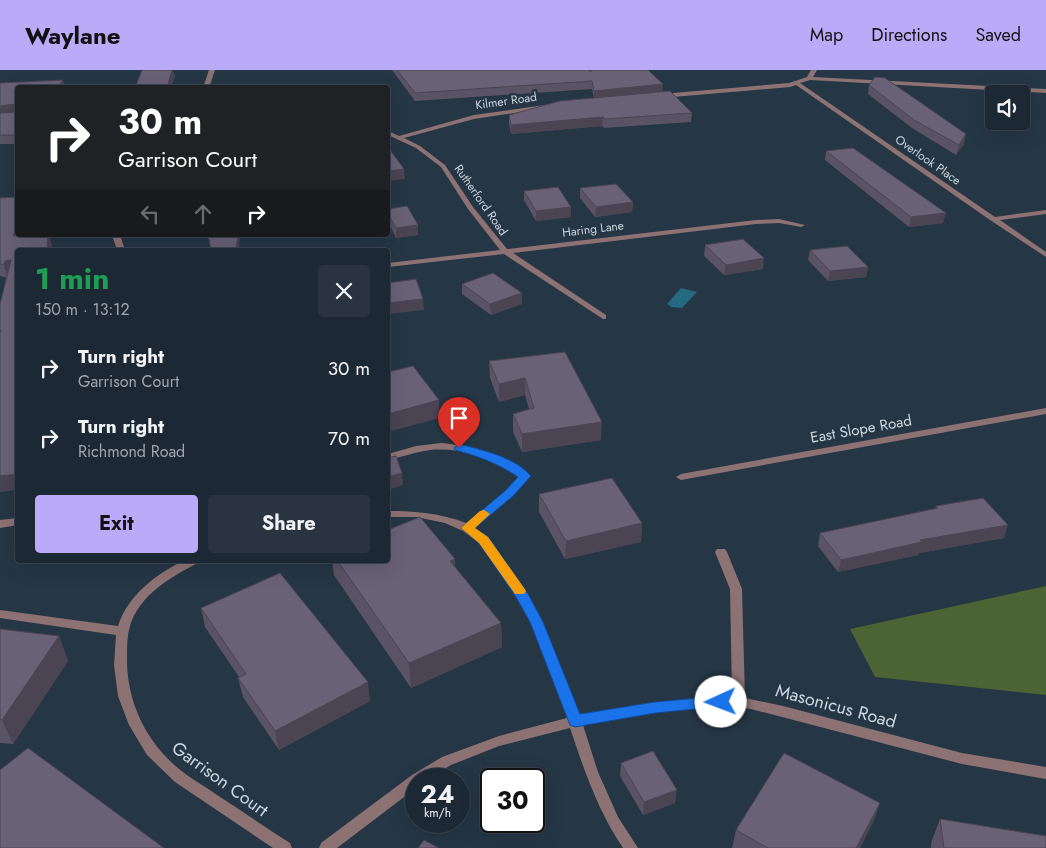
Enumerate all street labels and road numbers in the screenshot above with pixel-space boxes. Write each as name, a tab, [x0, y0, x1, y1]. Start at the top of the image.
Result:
street label: Kilmer Road	[474, 88, 538, 114]
street label: Overlook Place	[891, 131, 965, 189]
street label: Rutherford Road	[450, 161, 512, 239]
street label: Haring Lane	[561, 216, 625, 242]
street label: East Slope Road	[809, 409, 913, 449]
street label: Masonicus Road	[773, 677, 899, 735]
street label: Garrison Court	[166, 735, 274, 823]

